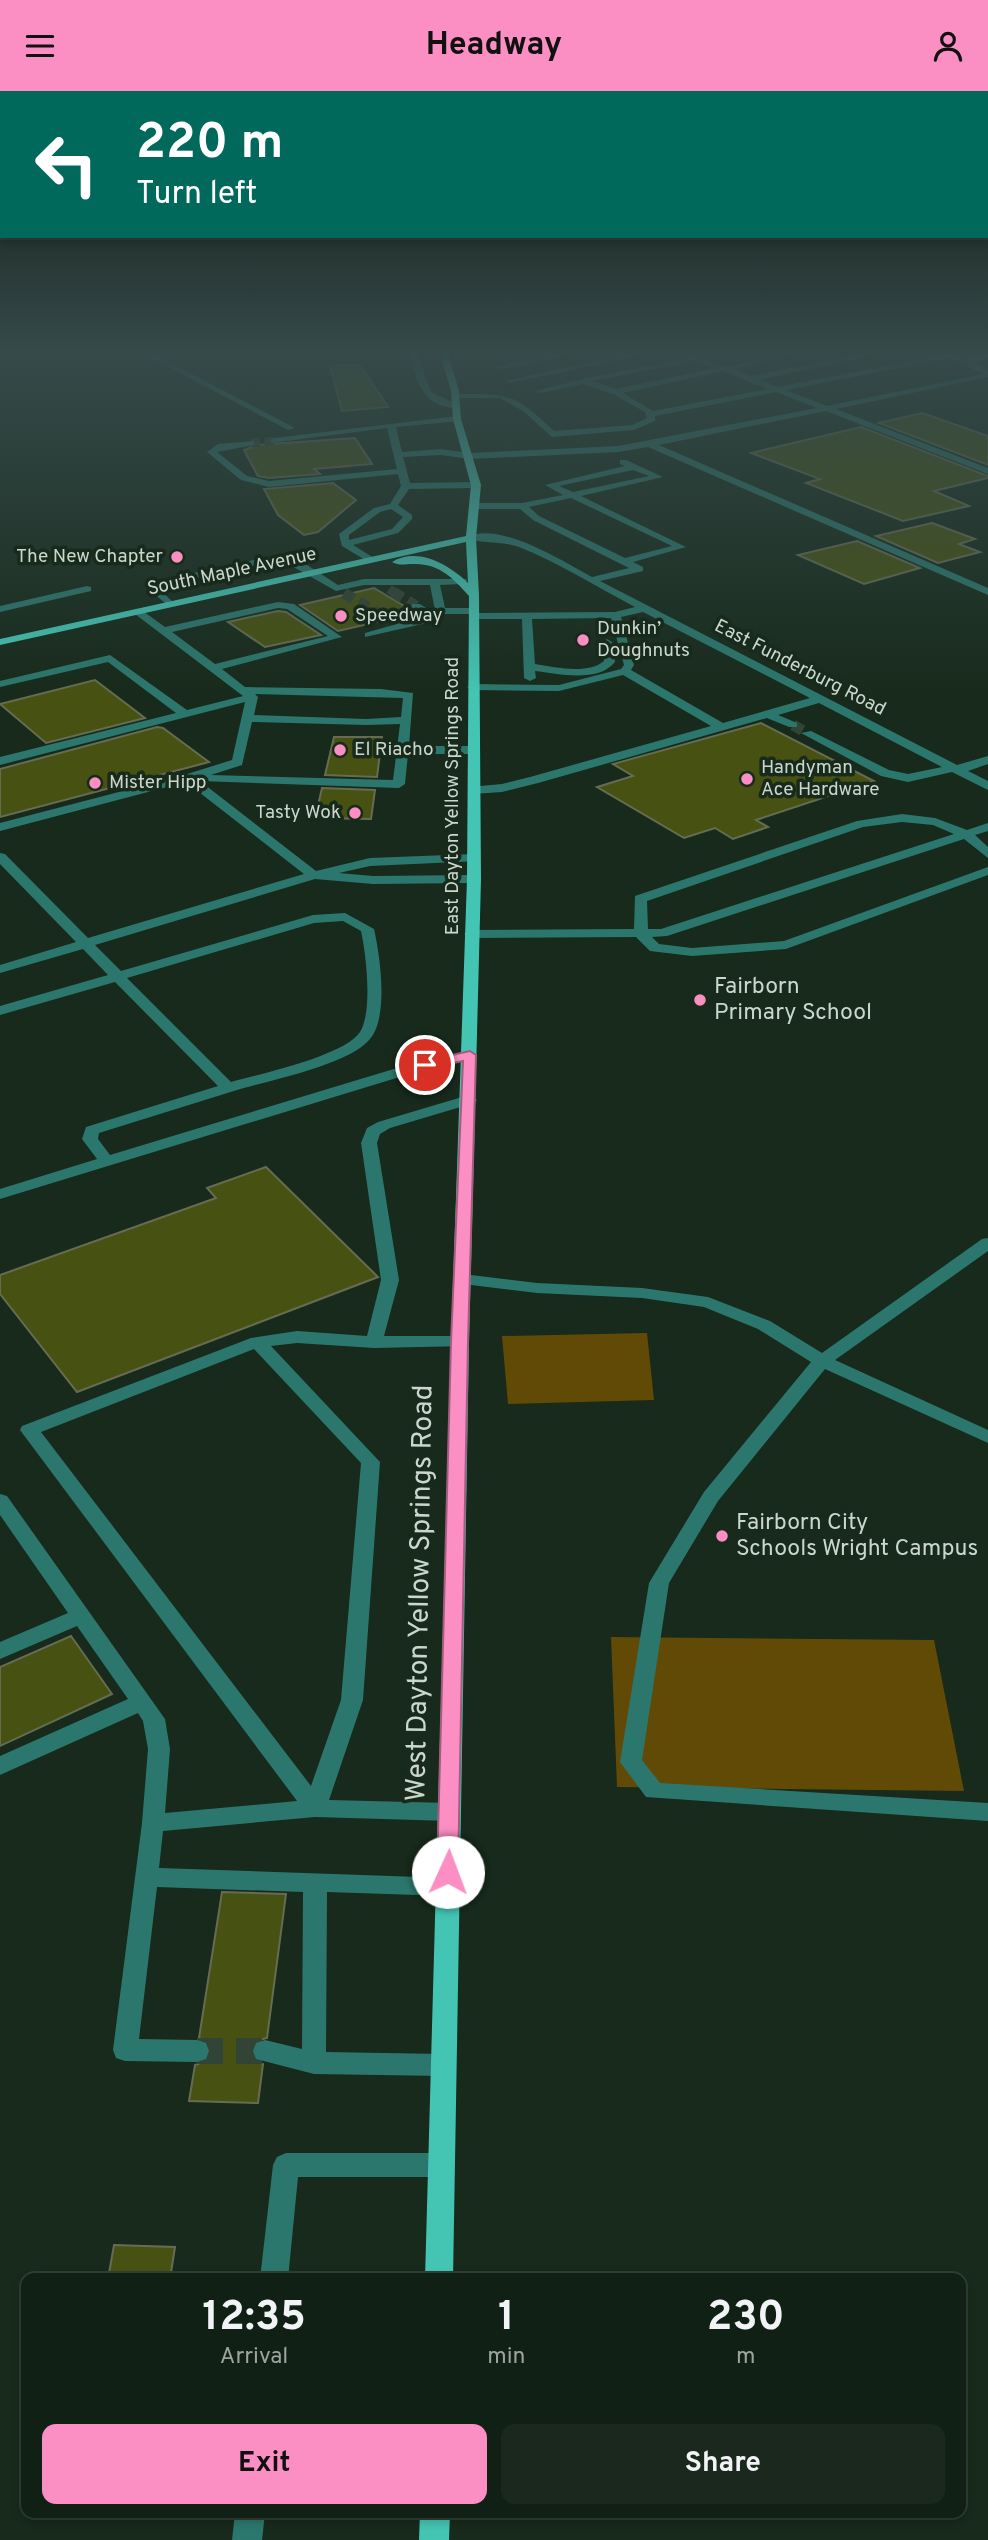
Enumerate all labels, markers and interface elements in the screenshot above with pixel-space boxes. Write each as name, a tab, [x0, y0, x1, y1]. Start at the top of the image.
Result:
text: Headway	[426, 26, 562, 66]
icon: menu	[21, 27, 59, 65]
icon: person	[929, 27, 967, 65]
text: 220 m	[136, 114, 283, 176]
icon: left	[21, 119, 112, 210]
text: Turn left	[136, 175, 257, 215]
street label: South Maple Avenue	[145, 542, 319, 602]
place label: The New Chapter	[16, 545, 164, 569]
marker: The New Chapter	[169, 549, 185, 565]
place label: Speedway	[355, 604, 443, 628]
marker: Speedway	[333, 608, 349, 624]
street label: East Funderburg Road	[710, 614, 890, 722]
place label: Dunkin’ Doughnuts	[597, 617, 690, 663]
marker: Dunkin’ Doughnuts	[575, 632, 591, 648]
street label: East Dayton Yellow Springs Road	[441, 657, 465, 935]
place label: El Riacho	[354, 738, 434, 762]
marker: El Riacho	[332, 742, 348, 758]
place label: Handyman Ace Hardware	[761, 756, 879, 802]
place label: Mister Hipp	[109, 771, 207, 795]
marker: Handyman Ace Hardware	[739, 771, 755, 787]
marker: Mister Hipp	[87, 775, 103, 791]
place label: Tasty Wok	[255, 801, 341, 825]
marker: Tasty Wok	[347, 805, 363, 821]
place label: Fairborn Primary School	[714, 973, 872, 1028]
marker: Fairborn Primary School	[692, 992, 708, 1008]
pin	[395, 1035, 455, 1095]
icon: arrive	[406, 1046, 444, 1084]
street label: West Dayton Yellow Springs Road	[399, 1384, 443, 1802]
place label: Fairborn City Schools Wright Campus	[736, 1509, 978, 1564]
marker: Fairborn City Schools Wright Campus	[714, 1528, 730, 1544]
position arrow	[411, 1835, 485, 1909]
text: 12:35	[202, 2292, 306, 2345]
text: 1	[498, 2292, 515, 2345]
text: 230	[707, 2292, 785, 2345]
text: Arrival	[220, 2343, 288, 2372]
text: min	[487, 2343, 525, 2372]
text: m	[736, 2343, 755, 2372]
button: Exit	[42, 2424, 487, 2504]
button: Share	[501, 2424, 945, 2504]

